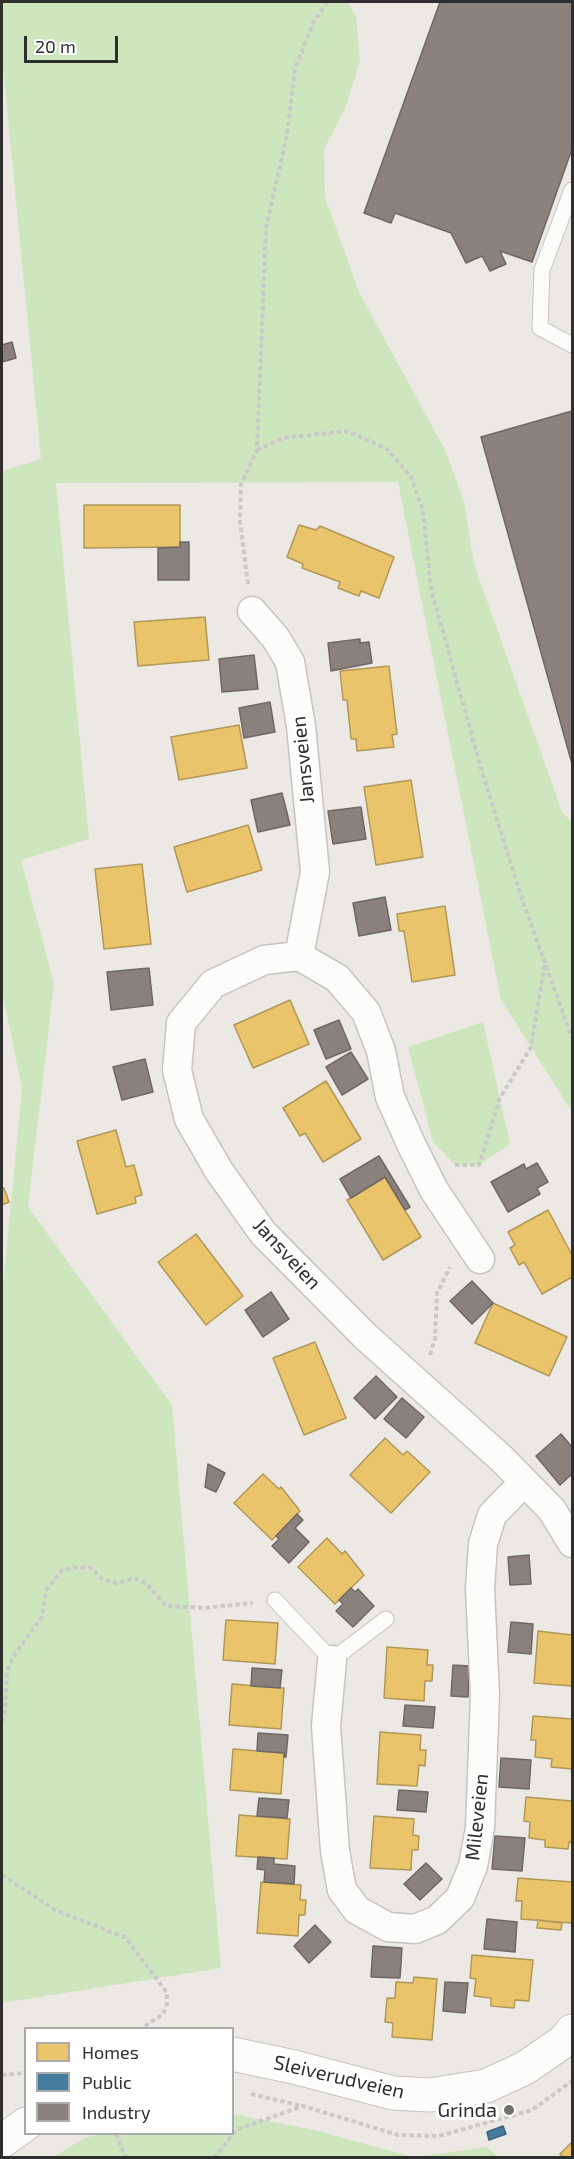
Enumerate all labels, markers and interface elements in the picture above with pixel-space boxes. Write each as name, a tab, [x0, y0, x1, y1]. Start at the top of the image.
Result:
scale bar	[27, 24, 122, 62]
text: 20 m	[35, 35, 76, 57]
street label: Jansveien	[286, 715, 320, 805]
street label: Jansveien	[248, 1214, 326, 1294]
street label: Mileveien	[460, 1772, 494, 1862]
legend	[24, 2027, 234, 2135]
text: Homes	[82, 2041, 139, 2063]
street label: Sleiverudveien	[271, 2050, 407, 2104]
text: Public	[82, 2071, 132, 2093]
place label: Grinda	[437, 2098, 497, 2122]
text: Industry	[82, 2101, 151, 2123]
marker: Grinda	[502, 2103, 516, 2117]

